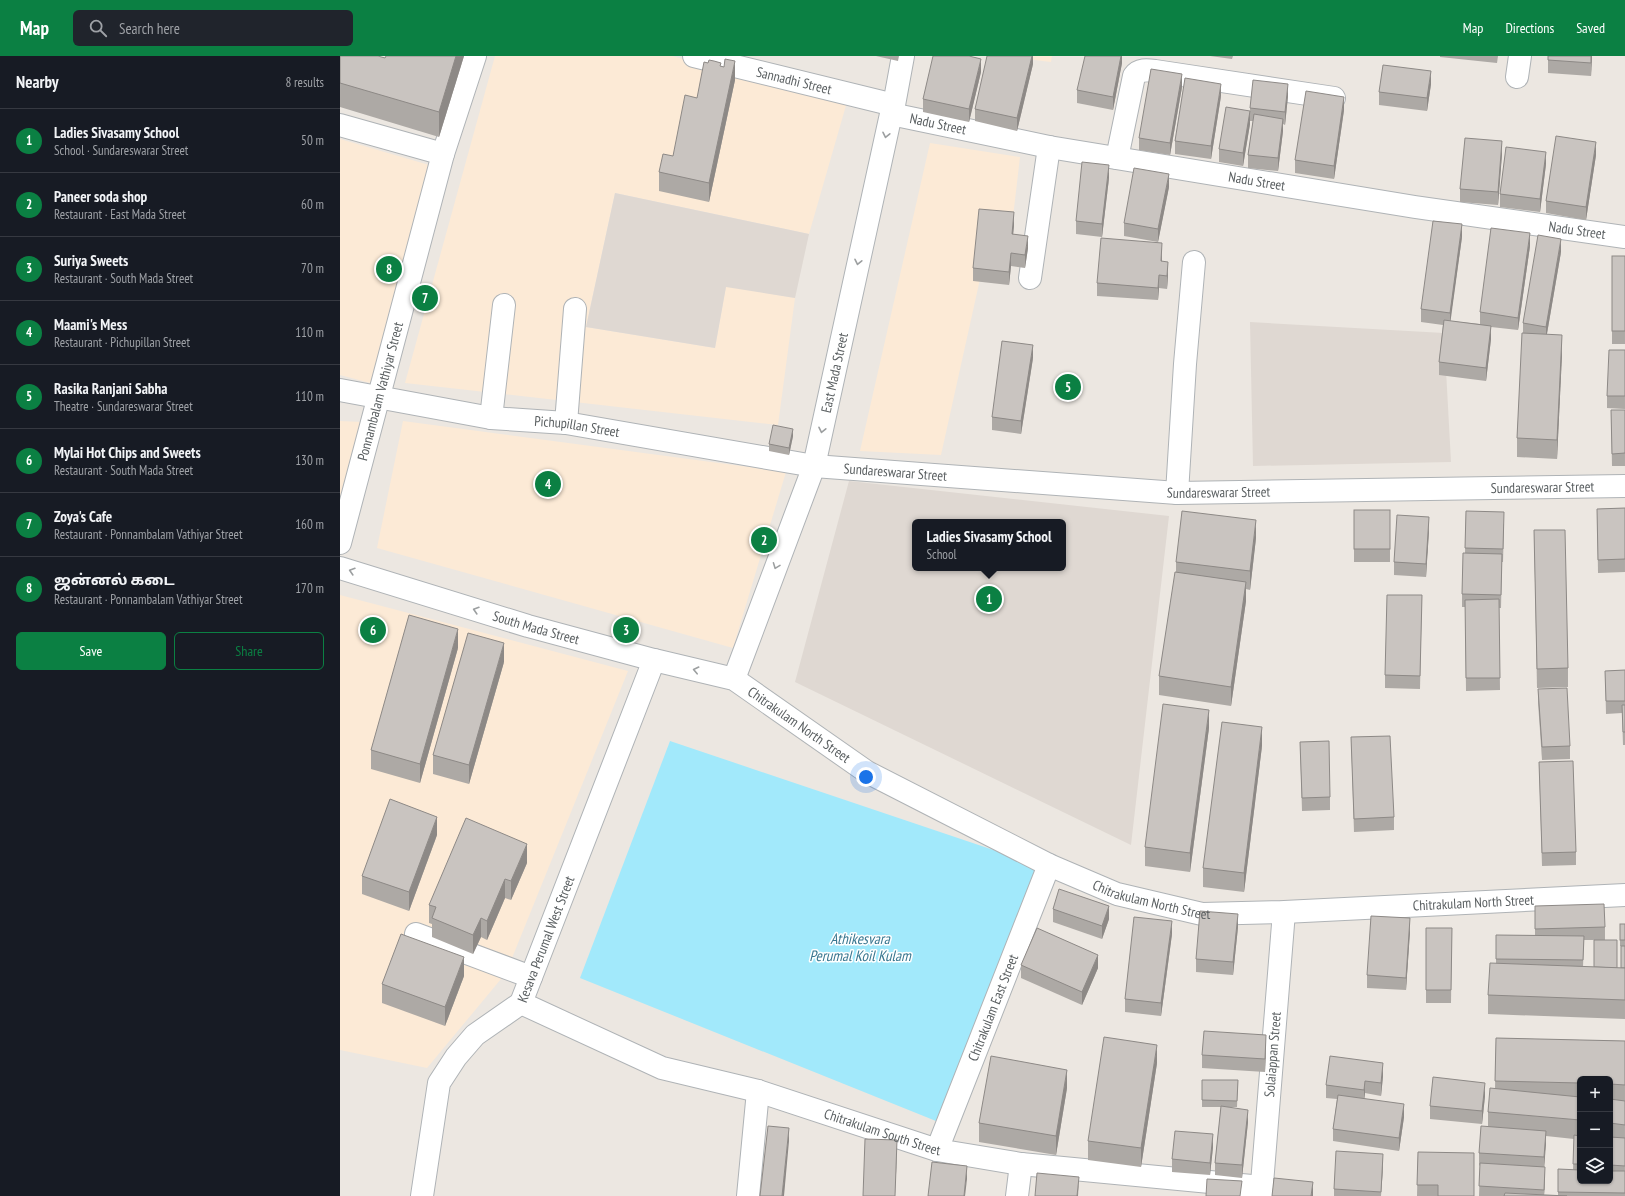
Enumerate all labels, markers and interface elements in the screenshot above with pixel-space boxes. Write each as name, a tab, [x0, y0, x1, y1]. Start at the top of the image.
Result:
search box	[73, 10, 353, 46]
text: Map	[20, 16, 49, 40]
icon: search	[87, 17, 109, 39]
text: Search here	[119, 19, 180, 38]
text: Map	[1463, 19, 1483, 37]
text: Directions	[1505, 19, 1554, 37]
text: Saved	[1576, 19, 1605, 37]
street label: Sannadhi Street	[755, 63, 834, 98]
text: Nearby	[16, 71, 59, 93]
text: 8 results	[285, 74, 324, 91]
street label: Nadu Street	[908, 109, 968, 139]
text: Ladies Sivasamy School	[54, 123, 179, 142]
text: 1	[26, 132, 32, 149]
text: 50 m	[301, 132, 324, 149]
one-way arrow	[883, 132, 891, 138]
text: School · Sundareswarar Street	[54, 142, 188, 159]
street label: Nadu Street	[1227, 168, 1287, 195]
text: Paneer soda shop	[54, 187, 147, 206]
text: 2	[26, 196, 32, 213]
text: 60 m	[301, 196, 324, 213]
text: Restaurant · East Mada Street	[54, 206, 186, 223]
street label: Nadu Street	[1547, 217, 1607, 243]
text: Suriya Sweets	[54, 251, 128, 270]
pin: 8	[376, 254, 402, 284]
one-way arrow	[855, 259, 863, 265]
text: 3	[26, 260, 32, 277]
text: 70 m	[301, 260, 324, 277]
text: Restaurant · South Mada Street	[54, 270, 193, 287]
pin: 7	[412, 283, 438, 313]
text: Maami's Mess	[54, 315, 127, 334]
street label: Ponnambalam Vathiyar Street	[353, 320, 407, 463]
text: 4	[26, 324, 32, 341]
text: 110 m	[295, 324, 324, 341]
street label: East Mada Street	[817, 331, 852, 414]
text: Restaurant · Pichupillan Street	[54, 334, 190, 351]
pin: 5	[1055, 372, 1081, 402]
text: Rasika Ranjani Sabha	[54, 379, 167, 398]
text: 5	[26, 388, 32, 405]
text: 110 m	[295, 388, 324, 405]
text: Theatre · Sundareswarar Street	[54, 398, 193, 415]
street label: Pichupillan Street	[534, 412, 621, 441]
one-way arrow	[818, 427, 826, 433]
text: Mylai Hot Chips and Sweets	[54, 443, 201, 462]
text: 6	[26, 452, 32, 469]
text: 130 m	[295, 452, 324, 469]
street label: Sundareswarar Street	[843, 459, 948, 485]
text: Restaurant · South Mada Street	[54, 462, 193, 479]
pin: 4	[535, 469, 561, 499]
street label: Sundareswarar Street	[1491, 477, 1595, 497]
street label: Sundareswarar Street	[1166, 483, 1271, 502]
text: Zoya's Cafe	[54, 507, 112, 526]
text: 7	[26, 516, 32, 533]
text: 160 m	[295, 516, 324, 533]
popup	[912, 519, 1066, 571]
pin: 2	[751, 525, 777, 555]
text: Restaurant · Ponnambalam Vathiyar Street	[54, 526, 243, 543]
text: Ladies Sivasamy School	[926, 527, 1052, 546]
text: School	[926, 546, 957, 563]
one-way arrow	[773, 563, 781, 570]
one-way arrow	[349, 567, 356, 576]
text: ஜன்னல் கடை	[54, 570, 175, 589]
text: 8	[26, 580, 32, 597]
text: 170 m	[295, 580, 324, 597]
pin: 1	[976, 584, 1002, 614]
text: Restaurant · Ponnambalam Vathiyar Street	[54, 591, 243, 608]
one-way arrow	[473, 606, 480, 615]
street label: South Mada Street	[491, 607, 582, 649]
pin: 6	[360, 615, 386, 645]
pin: 3	[613, 615, 639, 645]
button: Save	[16, 632, 166, 670]
button: Share	[174, 632, 324, 670]
one-way arrow	[693, 667, 699, 675]
street label: Chitrakulam North Street	[744, 682, 854, 767]
your location	[856, 767, 876, 787]
street label: Kesava Perumal West Street	[513, 873, 578, 1005]
street label: Chitrakulam North Street	[1090, 876, 1211, 923]
street label: Chitrakulam North Street	[1412, 891, 1534, 915]
water label: Athikesvara Perumal Koil Kulam	[809, 929, 912, 965]
street label: Chitrakulam East Street	[964, 951, 1022, 1064]
street label: Solaiappan Street	[1260, 1011, 1285, 1098]
map controls	[1577, 1076, 1613, 1184]
button: +	[1577, 1076, 1613, 1112]
street label: Chitrakulam South Street	[822, 1104, 942, 1159]
button: −	[1577, 1112, 1613, 1148]
button: layers	[1577, 1148, 1613, 1184]

